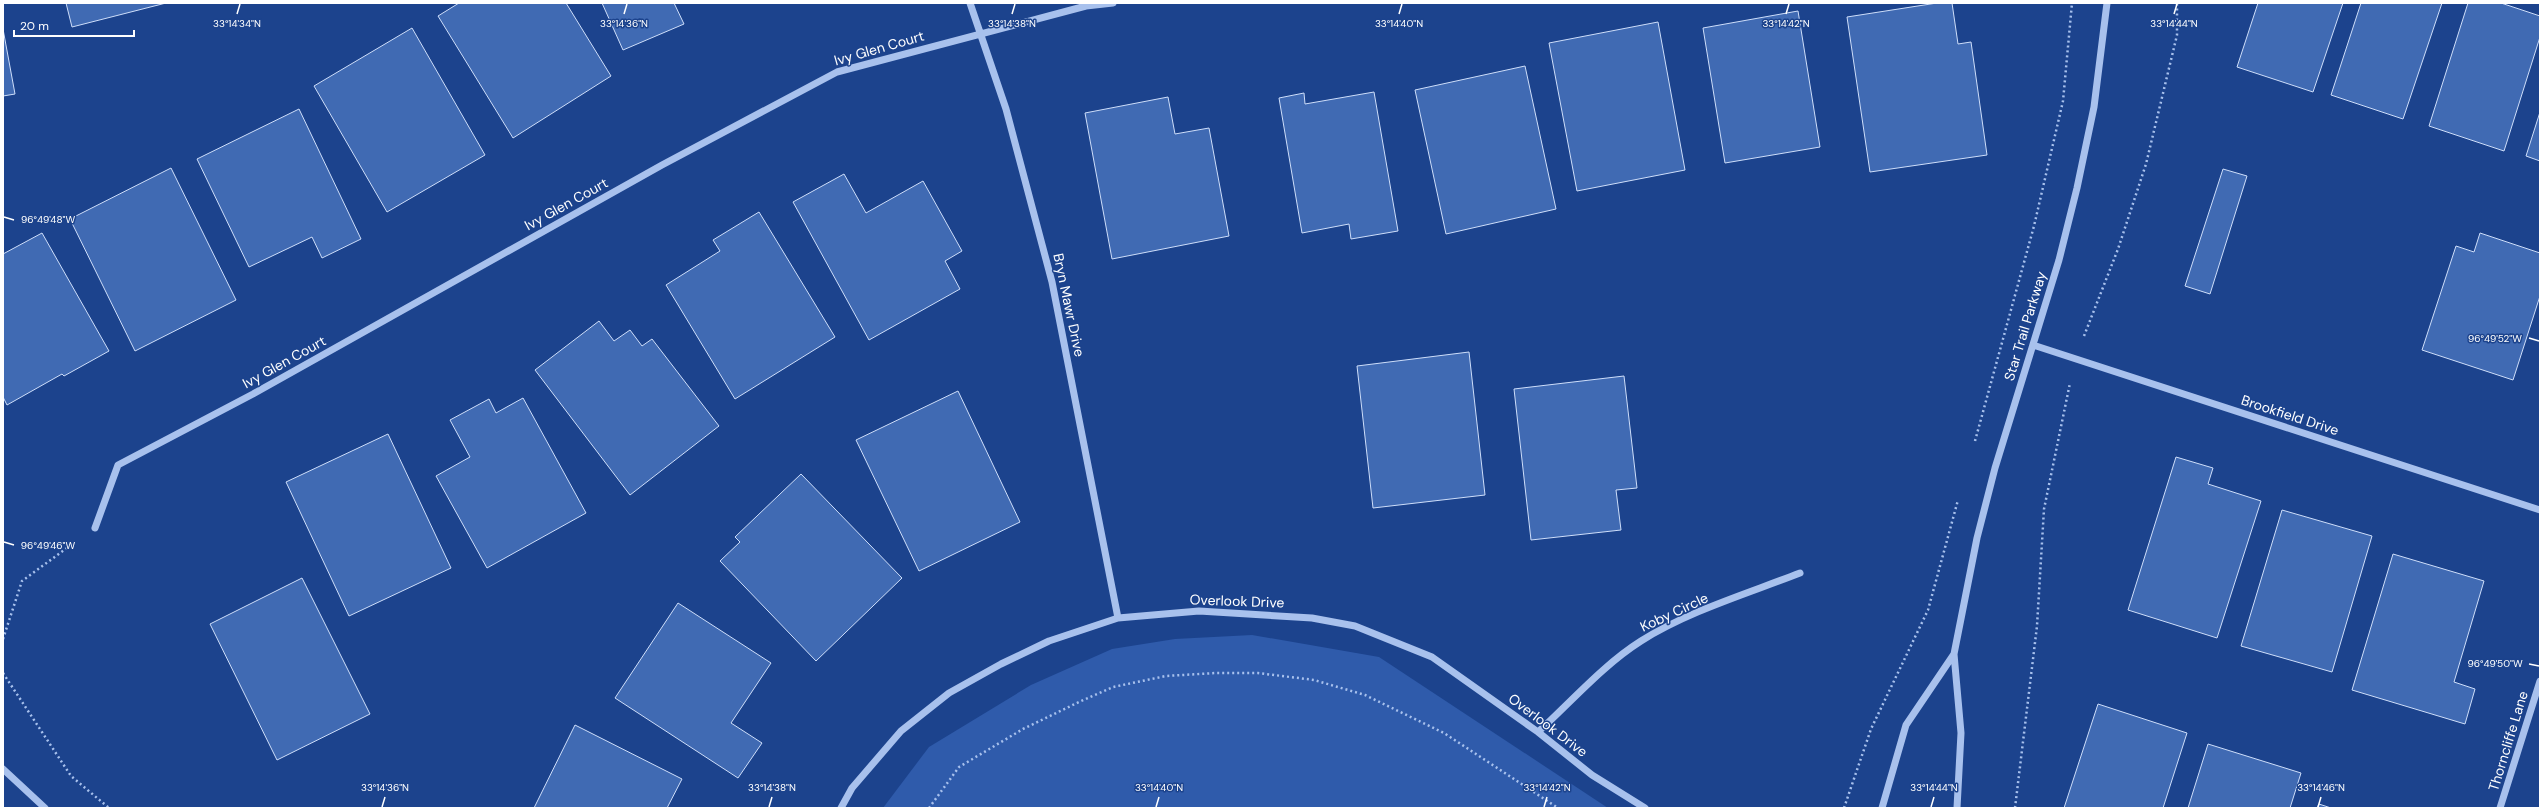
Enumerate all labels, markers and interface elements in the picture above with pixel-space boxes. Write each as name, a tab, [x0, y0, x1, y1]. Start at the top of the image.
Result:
scale bar	[14, 12, 134, 38]
text: 33°14'34"N	[213, 17, 261, 30]
text: 33°14'36"N	[600, 17, 648, 30]
text: 33°14'38"N	[988, 17, 1036, 30]
text: 33°14'40"N	[1375, 17, 1423, 30]
text: 33°14'42"N	[1762, 17, 1810, 30]
text: 33°14'44"N	[2150, 17, 2198, 30]
text: 20 m	[20, 18, 49, 34]
street label: Ivy Glen Court	[832, 27, 926, 69]
street label: Ivy Glen Court	[521, 174, 611, 234]
text: 96°49'48"W	[21, 213, 75, 226]
street label: Bryn Mawr Drive	[1049, 252, 1089, 358]
street label: Star Trail Parkway	[2000, 269, 2050, 383]
street label: Ivy Glen Court	[239, 332, 329, 392]
text: 96°49'52"W	[2468, 332, 2522, 345]
street label: Brookfield Drive	[2239, 391, 2341, 439]
text: 96°49'46"W	[21, 539, 75, 552]
street label: Koby Circle	[1637, 588, 1711, 636]
street label: Overlook Drive	[1189, 590, 1285, 612]
text: 96°49'50"W	[2467, 657, 2523, 670]
street label: Overlook Drive	[1505, 689, 1591, 761]
street label: Thorncliffe Lane	[2484, 689, 2532, 793]
text: 33°14'36"N	[361, 781, 409, 794]
text: 33°14'38"N	[748, 781, 796, 794]
text: 33°14'40"N	[1135, 781, 1183, 794]
text: 33°14'42"N	[1523, 781, 1571, 794]
text: 33°14'44"N	[1910, 781, 1958, 794]
text: 33°14'46"N	[2297, 781, 2345, 794]

